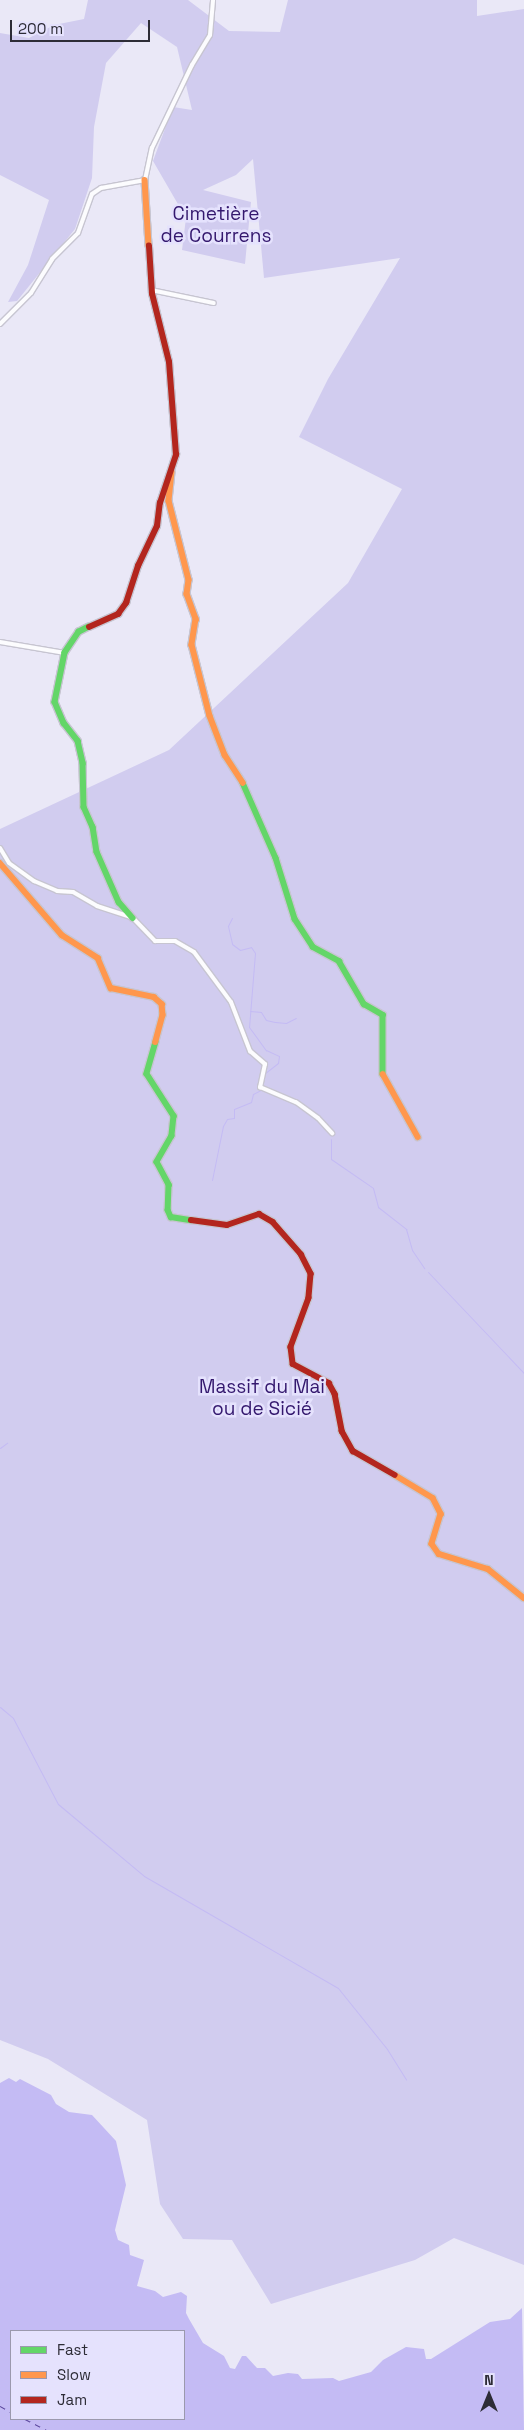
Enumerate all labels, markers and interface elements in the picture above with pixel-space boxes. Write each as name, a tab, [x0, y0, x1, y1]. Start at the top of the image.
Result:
scale bar	[12, 10, 152, 42]
text: 200 m	[18, 19, 63, 38]
park label: Cimetière de Courrens	[161, 203, 271, 247]
park label: Massif du Mai ou de Sicié	[199, 1376, 325, 1420]
legend	[10, 2330, 185, 2420]
text: Fast	[57, 2340, 88, 2359]
text: Slow	[57, 2365, 91, 2384]
north arrow	[464, 2370, 514, 2420]
text: N	[484, 2371, 494, 2389]
text: Jam	[57, 2390, 87, 2409]

